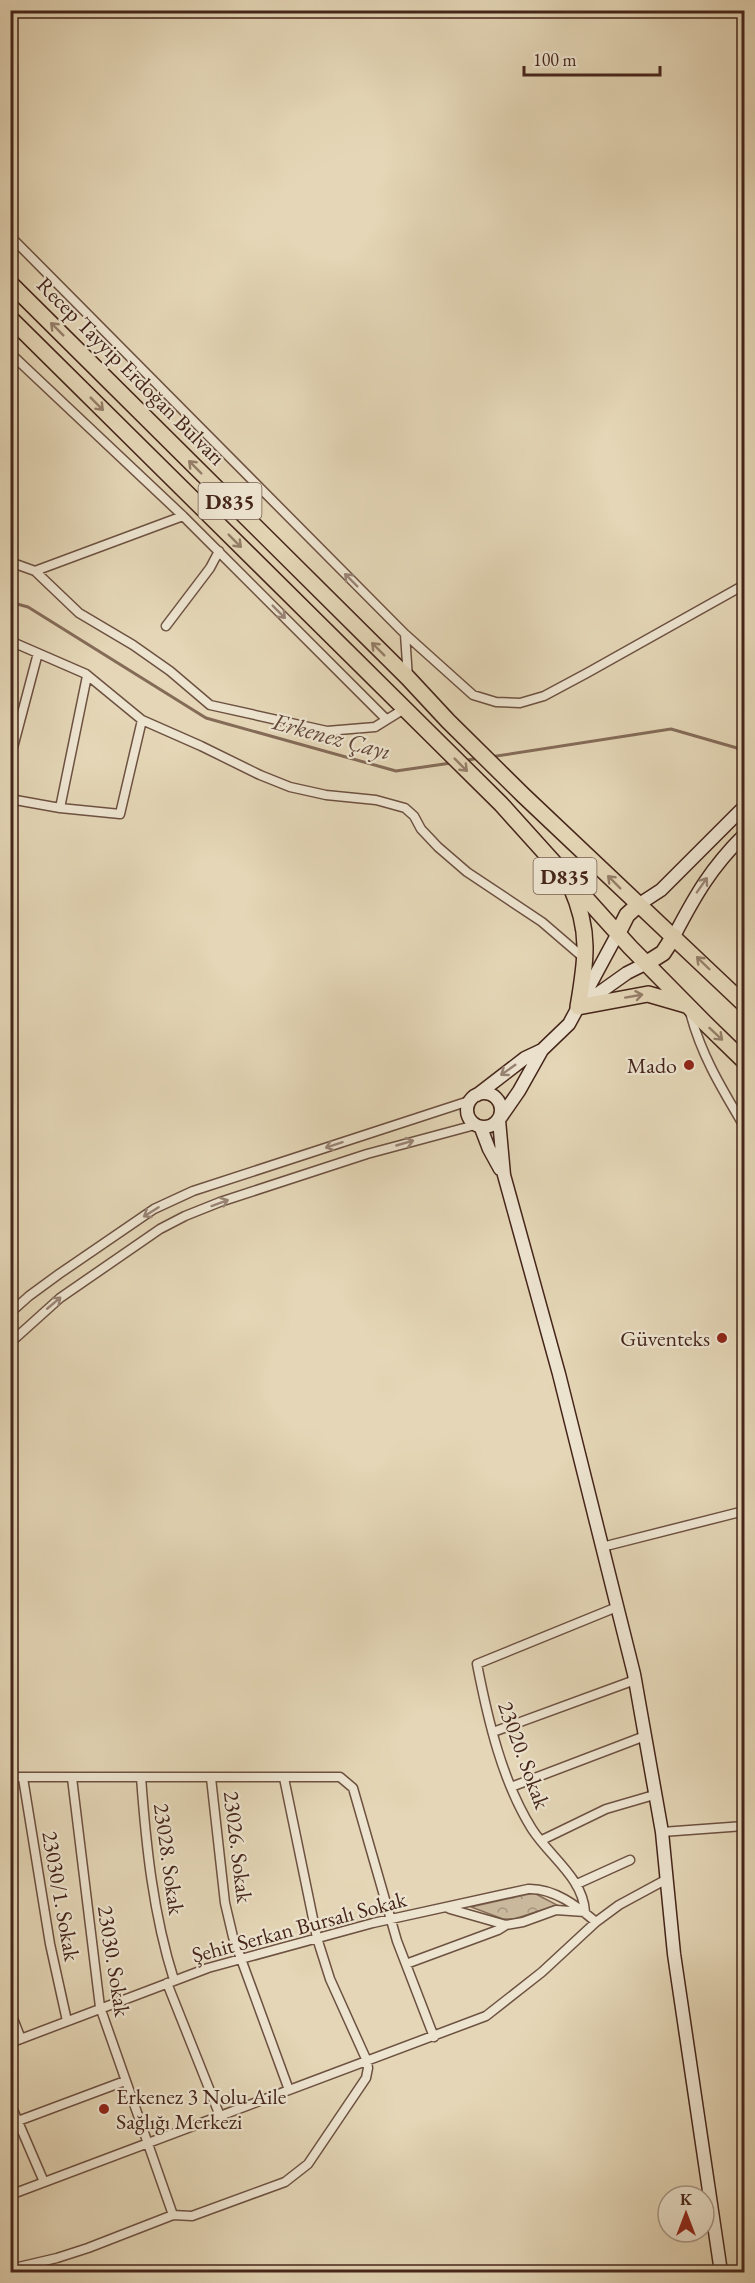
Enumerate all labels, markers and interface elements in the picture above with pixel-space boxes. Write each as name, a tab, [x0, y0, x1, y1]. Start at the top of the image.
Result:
scale bar	[524, 39, 660, 77]
text: 100 m	[533, 48, 577, 71]
street label: Recep Tayyip Erdoğan Bulvarı	[31, 271, 231, 471]
one-way arrow	[49, 322, 64, 337]
one-way arrow	[89, 397, 104, 411]
one-way arrow	[188, 459, 202, 474]
road number: D835	[198, 483, 262, 519]
one-way arrow	[228, 534, 243, 549]
one-way arrow	[343, 572, 358, 587]
one-way arrow	[272, 605, 287, 620]
one-way arrow	[371, 641, 386, 656]
water label: Erkenez Çayı	[269, 705, 394, 767]
one-way arrow	[454, 758, 469, 773]
road number: D835	[534, 858, 596, 894]
one-way arrow	[607, 874, 622, 889]
one-way arrow	[696, 877, 708, 893]
one-way arrow	[695, 956, 710, 971]
one-way arrow	[624, 991, 643, 1002]
one-way arrow	[708, 1027, 723, 1041]
place label: Mado	[627, 1051, 677, 1080]
marker: Mado	[682, 1058, 696, 1072]
one-way arrow	[500, 1064, 516, 1076]
one-way arrow	[395, 1137, 414, 1148]
one-way arrow	[325, 1140, 344, 1151]
one-way arrow	[210, 1196, 229, 1207]
one-way arrow	[143, 1207, 160, 1219]
one-way arrow	[46, 1297, 62, 1310]
place label: Güventeks	[620, 1324, 710, 1353]
marker: Güventeks	[715, 1331, 729, 1345]
street label: 23020. Sokak	[491, 1697, 557, 1813]
street label: 23026. Sokak	[217, 1789, 259, 1905]
street label: 23028. Sokak	[147, 1801, 191, 1917]
street label: 23030/1. Sokak	[35, 1829, 87, 1964]
street label: Şehit Serkan Bursalı Sokak	[188, 1884, 410, 1970]
street label: 23030. Sokak	[91, 1903, 137, 2019]
place label: Erkenez 3 Nolu Aile Sağlığı Merkezi	[116, 2082, 287, 2136]
marker: Erkenez 3 Nolu Aile Sağlığı Merkezi	[97, 2102, 111, 2116]
north arrow	[656, 2184, 716, 2244]
text: K	[680, 2189, 693, 2210]

